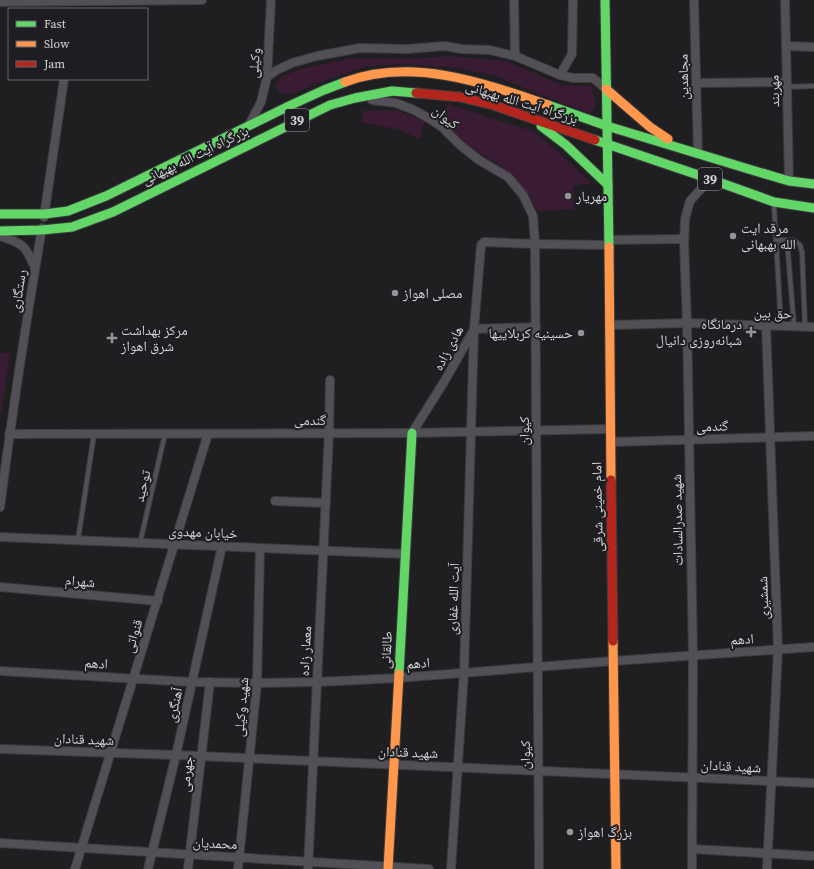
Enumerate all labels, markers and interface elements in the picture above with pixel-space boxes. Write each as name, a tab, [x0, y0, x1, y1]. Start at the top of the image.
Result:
legend	[8, 8, 148, 80]
text: Fast	[44, 16, 66, 32]
text: Slow	[44, 36, 70, 52]
street label: وکیلی	[243, 47, 265, 79]
street label: مجاهدین	[673, 54, 693, 100]
text: Jam	[43, 56, 65, 72]
street label: بزرگراه آیت الله بهبهانی	[463, 75, 581, 129]
street label: مهربند	[764, 75, 784, 107]
street label: کیوان	[428, 100, 464, 134]
road number: 39	[285, 109, 309, 131]
street label: بزرگراه آیت الله بهبهانی	[138, 120, 252, 190]
road number: 39	[698, 168, 722, 190]
place label: مهریار	[575, 186, 607, 206]
marker: مهریار	[563, 191, 573, 201]
place label: مرقد ایت الله بهبهانی	[741, 218, 796, 254]
marker: مرقد ایت الله بهبهانی	[728, 231, 738, 241]
street label: رستگاری	[5, 268, 31, 314]
place label: مصلی اهواز	[402, 283, 462, 303]
marker: مصلی اهواز	[390, 288, 400, 298]
street label: حق بین	[754, 302, 793, 324]
place label: درمانگاه شبانه‌روزی دانیال	[656, 314, 742, 350]
place label: مرکز بهداشت شرق اهواز	[120, 320, 188, 356]
street label: هادی زاده	[428, 322, 468, 374]
place label: حسینیه کربلاییها	[488, 323, 573, 343]
marker: درمانگاه شبانه‌روزی دانیال	[745, 326, 757, 338]
marker: حسینیه کربلاییها	[576, 328, 586, 338]
marker: مرکز بهداشت شرق اهواز	[106, 332, 118, 344]
street label: گندمی	[294, 410, 326, 430]
street label: گندمی	[695, 415, 729, 437]
street label: کیوان	[514, 416, 534, 445]
street label: امام خمینی شرقی	[586, 462, 608, 552]
street label: توحید	[129, 468, 155, 504]
street label: شهید صدرالسادات	[666, 474, 688, 566]
street label: خیابان مهدوی	[168, 521, 238, 543]
street label: آیت الله غفاری	[442, 562, 464, 635]
street label: شهرام	[64, 570, 96, 592]
street label: شمشیری	[752, 576, 774, 620]
street label: قنواتی	[118, 617, 148, 655]
street label: معمار زاده	[294, 625, 316, 677]
street label: ادهم	[730, 628, 754, 650]
street label: طالقانی	[375, 630, 397, 670]
street label: ادهم	[84, 652, 108, 674]
street label: ادهم	[405, 652, 431, 674]
street label: شهید وکیلی	[228, 676, 254, 738]
street label: آهنگری	[161, 685, 188, 724]
street label: شهید قنادان	[54, 728, 114, 750]
street label: کیوان	[515, 740, 535, 769]
street label: شهید قنادان	[378, 741, 438, 763]
street label: شهید قنادان	[700, 754, 762, 778]
street label: جهرمی	[174, 755, 198, 793]
place label: بزرگ اهواز	[577, 822, 632, 842]
marker: بزرگ اهواز	[565, 827, 575, 837]
street label: محمدیان	[192, 832, 238, 854]

